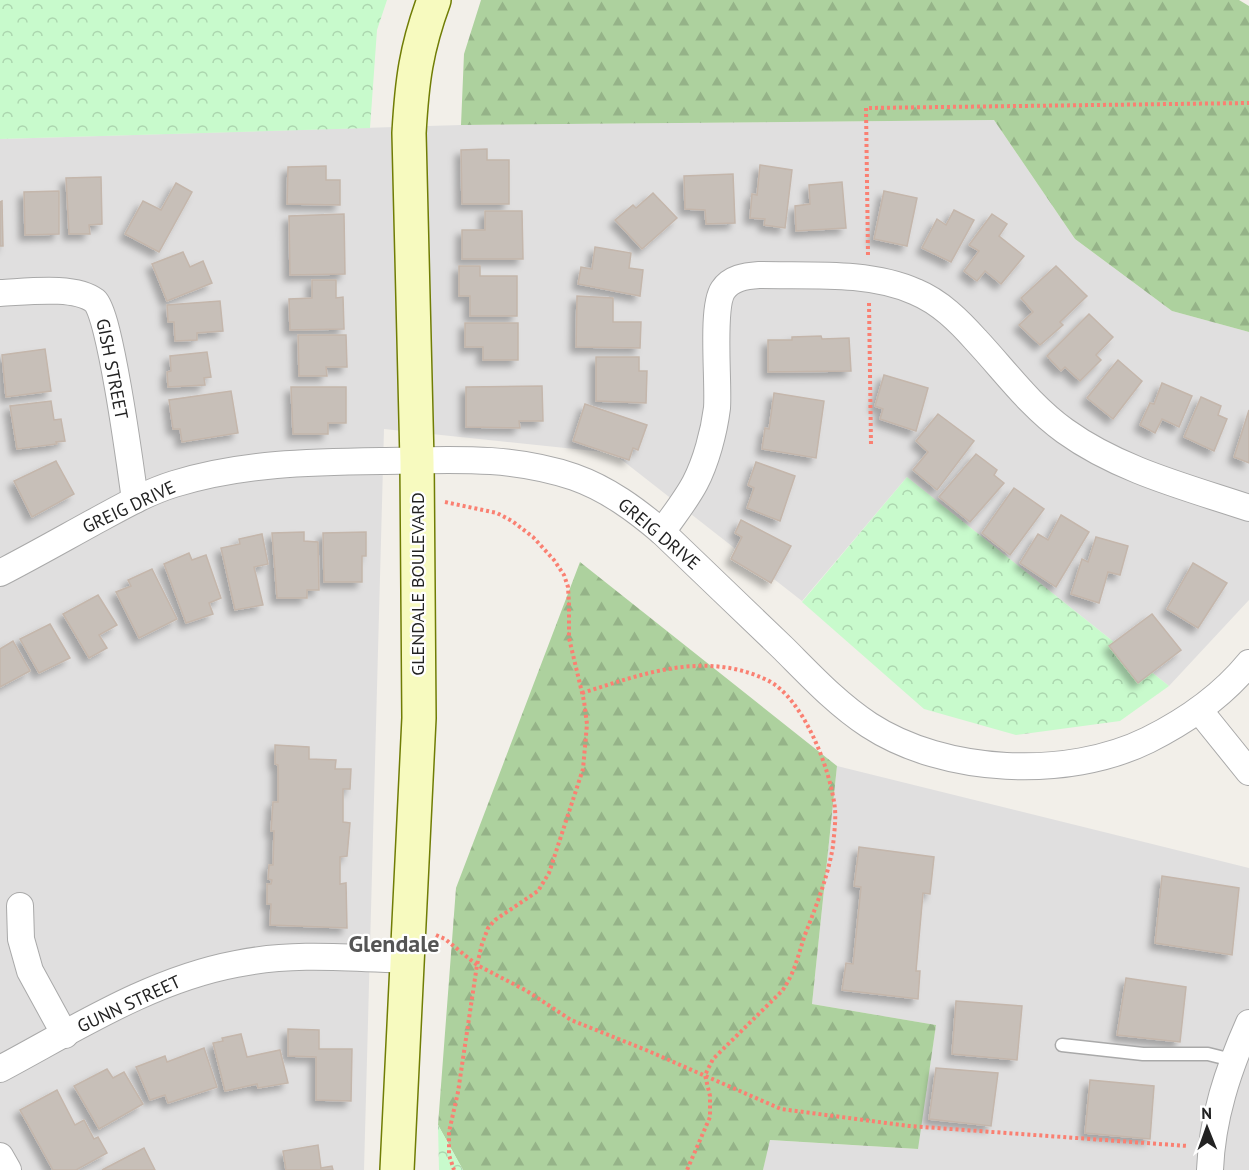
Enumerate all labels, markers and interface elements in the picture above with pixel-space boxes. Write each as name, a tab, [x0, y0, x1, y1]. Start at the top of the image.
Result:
street label: GISH STREET	[91, 317, 134, 421]
street label: GREIG DRIVE	[79, 475, 179, 538]
street label: GLENDALE BOULEVARD	[406, 492, 429, 676]
street label: GREIG DRIVE	[614, 493, 705, 575]
district label: Glendale	[348, 928, 440, 959]
street label: GUNN STREET	[73, 970, 184, 1037]
north arrow	[1177, 1098, 1237, 1158]
text: N	[1201, 1103, 1212, 1123]

